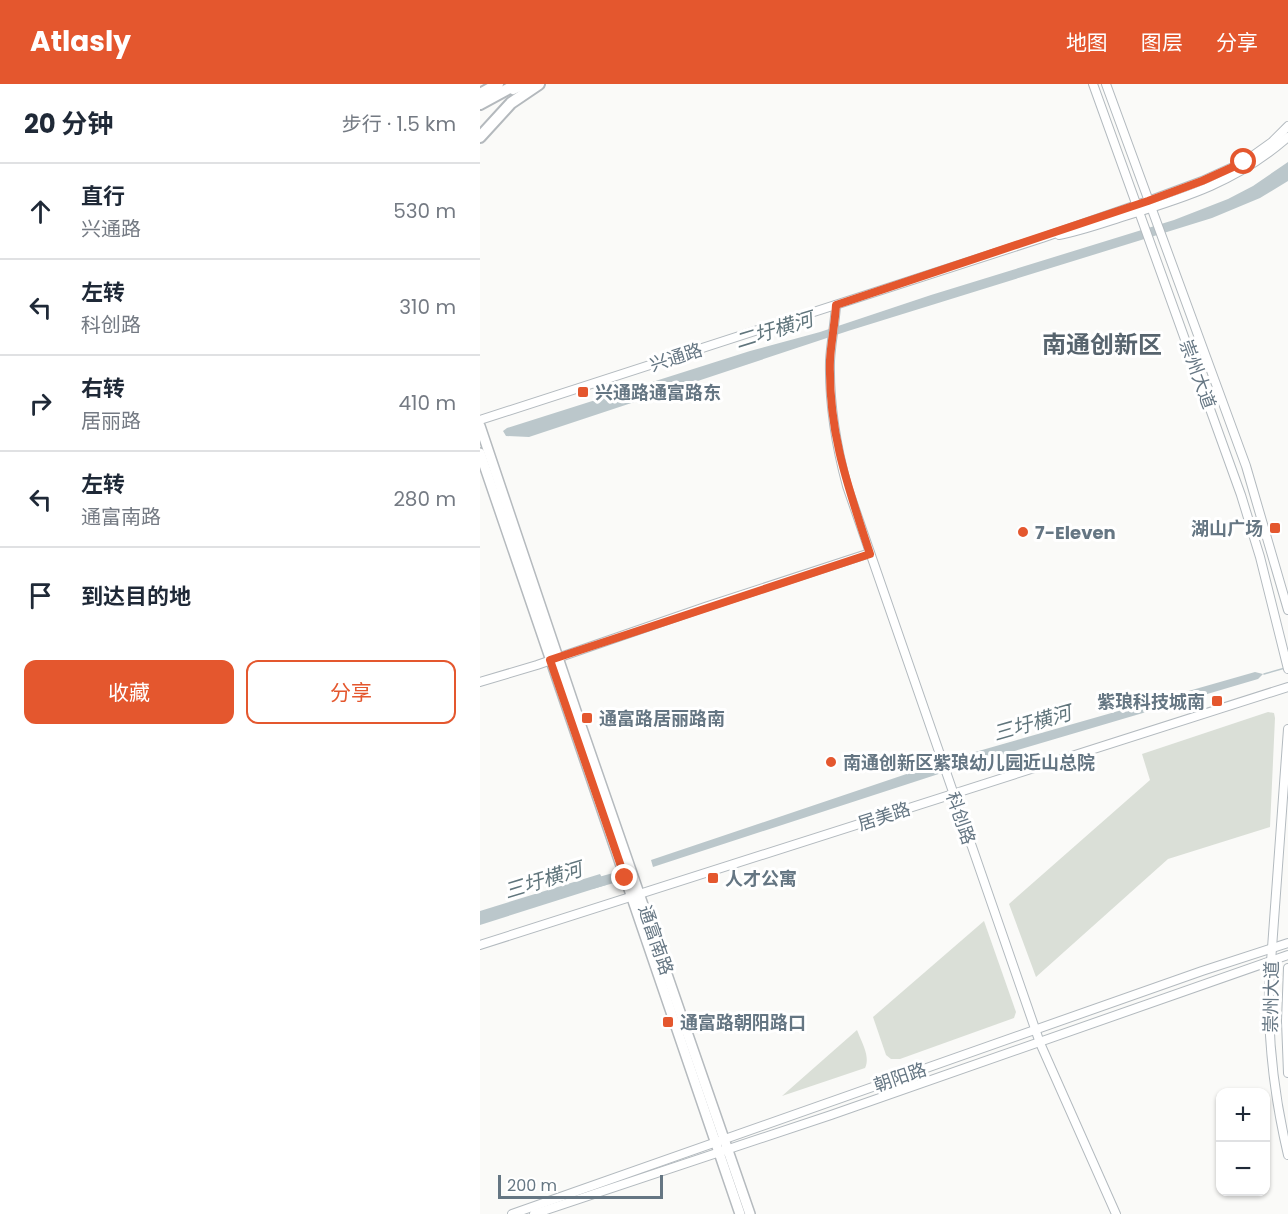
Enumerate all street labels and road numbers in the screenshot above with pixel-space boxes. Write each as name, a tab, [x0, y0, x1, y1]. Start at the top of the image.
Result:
street label: 崇州大道	[1174, 336, 1222, 412]
street label: 兴通路	[646, 337, 706, 377]
street label: 科创路	[940, 788, 982, 848]
street label: 居美路	[854, 796, 914, 836]
street label: 通富南路	[632, 902, 680, 978]
street label: 崇州大道	[1258, 961, 1284, 1033]
street label: 朝阳路	[870, 1056, 930, 1098]

